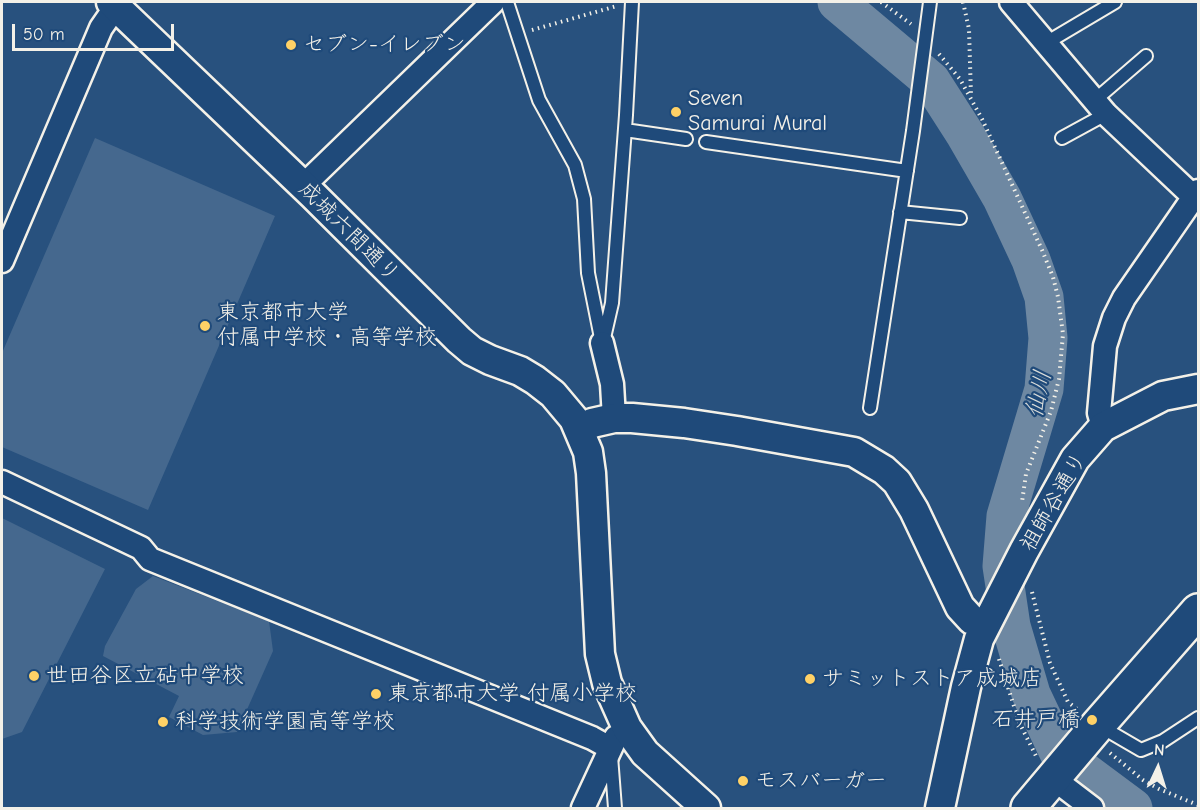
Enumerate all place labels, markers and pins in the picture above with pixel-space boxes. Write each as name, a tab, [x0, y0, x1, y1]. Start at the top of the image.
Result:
place label: セブン-イレブン	[303, 32, 466, 58]
marker: セブン-イレブン	[284, 38, 298, 52]
place label: Seven Samurai Mural	[688, 86, 827, 138]
marker: Seven Samurai Mural	[669, 105, 683, 119]
place label: 東京都市大学 付属中学校・高等学校	[217, 300, 437, 352]
marker: 東京都市大学 付属中学校・高等学校	[198, 319, 212, 333]
place label: 世田谷区立砧中学校	[46, 663, 244, 689]
place label: サミットストア成城店	[822, 666, 1042, 692]
marker: 世田谷区立砧中学校	[27, 669, 41, 683]
marker: サミットストア成城店	[803, 672, 817, 686]
place label: 東京都市大学 付属小学校	[388, 681, 637, 707]
marker: 東京都市大学 付属小学校	[369, 687, 383, 701]
place label: 石井戸橋	[992, 707, 1080, 733]
place label: 科学技術学園高等学校	[175, 709, 395, 735]
marker: 石井戸橋	[1085, 713, 1099, 727]
marker: 科学技術学園高等学校	[156, 715, 170, 729]
place label: モスバーガー	[755, 768, 887, 794]
marker: モスバーガー	[736, 774, 750, 788]

